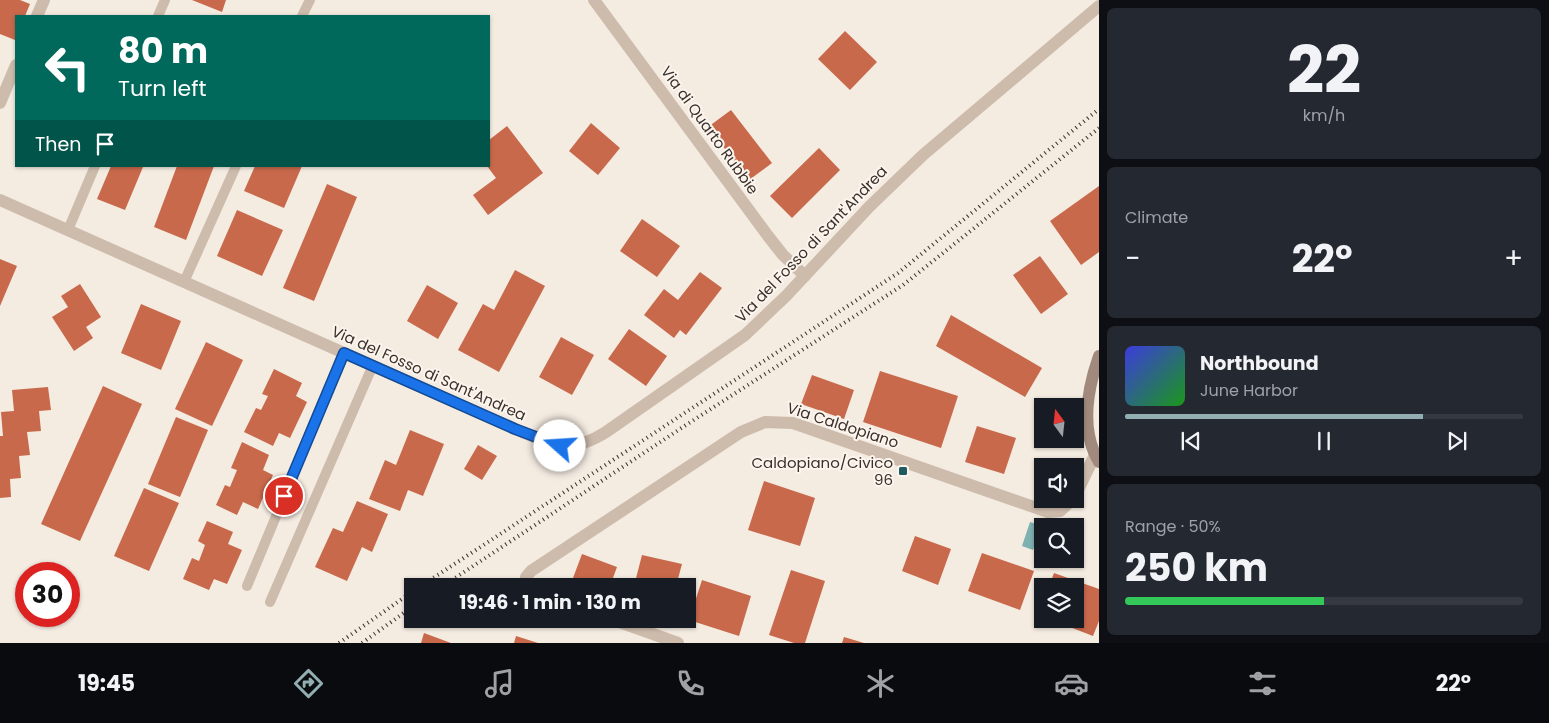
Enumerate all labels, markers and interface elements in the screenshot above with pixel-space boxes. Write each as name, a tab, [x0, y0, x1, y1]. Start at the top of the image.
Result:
text: 22	[1287, 25, 1361, 116]
text: 80 m	[118, 26, 208, 75]
icon: left	[35, 35, 100, 100]
street label: Via di Quarto Rubbie	[656, 62, 764, 198]
text: Turn left	[118, 73, 206, 104]
text: km/h	[1303, 104, 1345, 127]
icon: arrive	[91, 130, 119, 158]
text: Then	[35, 131, 81, 158]
street label: Via del Fosso di Sant'Andrea	[730, 161, 892, 327]
text: Climate	[1125, 206, 1188, 229]
text: 22°	[1292, 232, 1353, 285]
text: −	[1125, 239, 1140, 278]
text: +	[1504, 239, 1523, 278]
street label: Via del Fosso di Sant'Andrea	[329, 321, 529, 425]
text: Northbound	[1200, 350, 1319, 377]
text: June Harbor	[1200, 379, 1298, 402]
street label: Via Caldopiano	[784, 397, 902, 453]
north arrow	[1034, 398, 1084, 448]
map controls	[1034, 398, 1084, 628]
position arrow	[533, 419, 585, 471]
icon: previous	[1177, 427, 1205, 455]
icon: pause	[1310, 427, 1338, 455]
icon: next	[1443, 427, 1471, 455]
place label: Caldopiano/Civico 96	[751, 452, 893, 490]
button: sound	[1034, 458, 1084, 508]
marker: Caldopiano/Civico 96	[897, 465, 909, 477]
pin	[263, 475, 305, 517]
icon: arrive	[270, 482, 298, 510]
text: Range · 50%	[1125, 515, 1221, 538]
button: search	[1034, 518, 1084, 568]
text: 250 km	[1125, 541, 1268, 594]
speed limit sign: 30	[15, 562, 80, 627]
button: layers	[1034, 578, 1084, 628]
text: 19:46 · 1 min · 130 m	[459, 589, 641, 616]
icon: directions	[291, 666, 326, 701]
icon: music	[482, 666, 517, 701]
icon: phone	[673, 666, 708, 701]
icon: climate	[863, 666, 898, 701]
icon: car	[1054, 666, 1089, 701]
icon: filters	[1245, 666, 1280, 701]
text: 19:45	[78, 668, 135, 699]
text: 22°	[1436, 668, 1471, 699]

